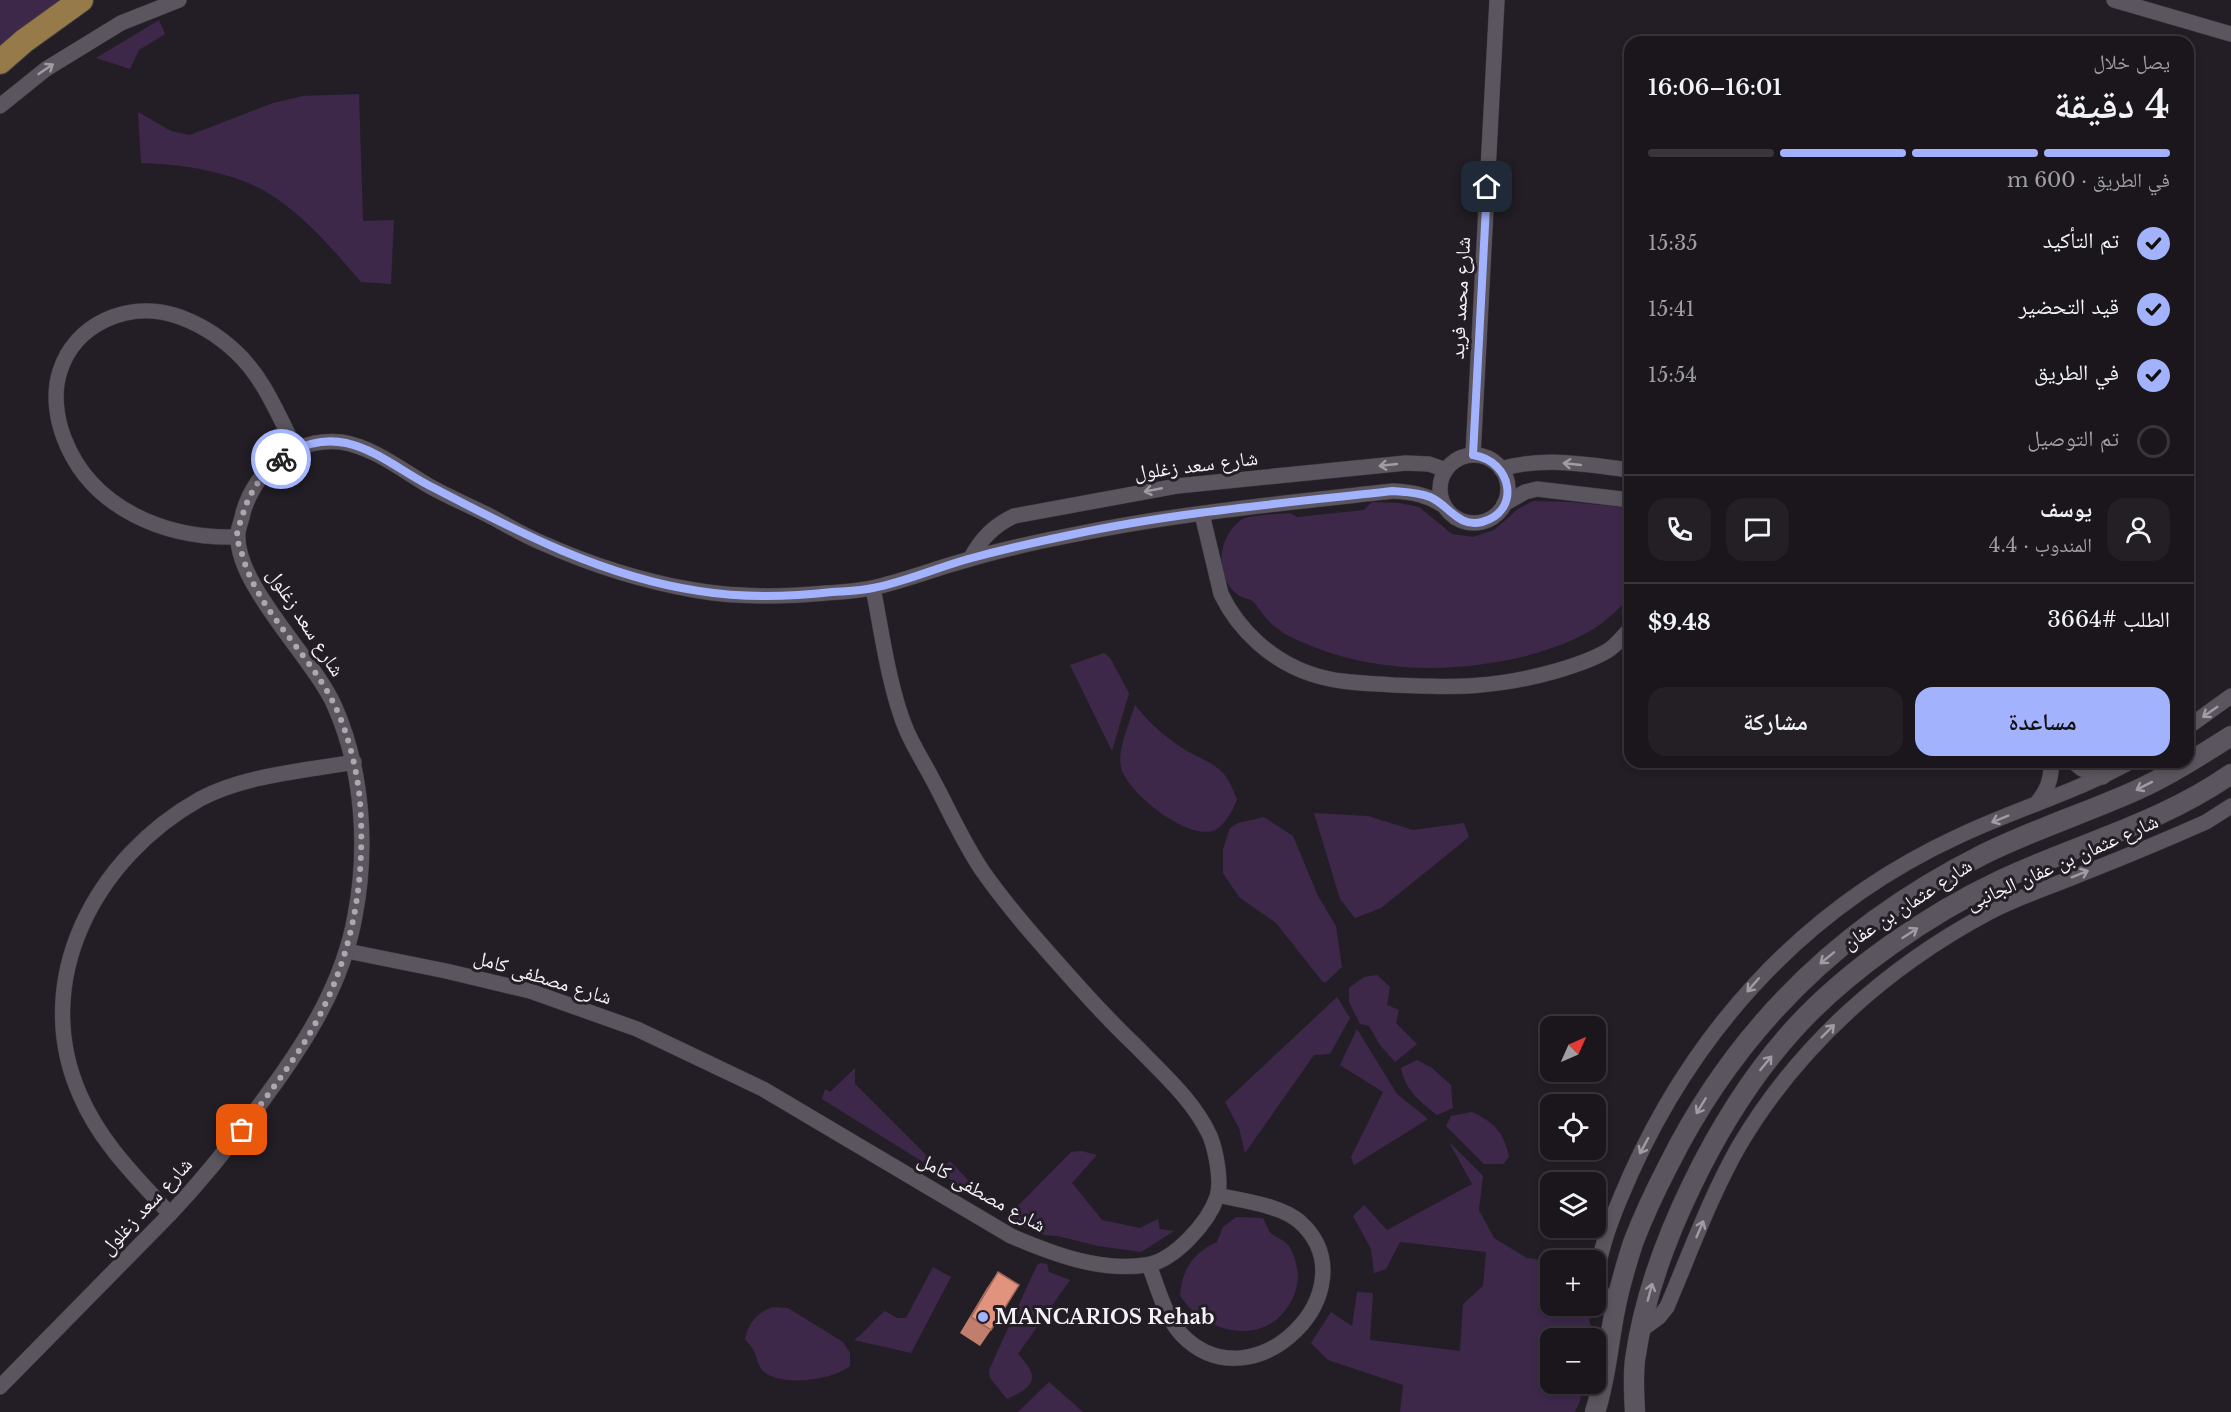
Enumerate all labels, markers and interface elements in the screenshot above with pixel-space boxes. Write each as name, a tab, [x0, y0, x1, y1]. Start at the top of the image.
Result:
text: يصل خلال	[2093, 50, 2170, 74]
one-way arrow	[37, 63, 54, 76]
text: 16:01–16:06	[1648, 74, 1782, 101]
text: 4 دقيقة	[2053, 80, 2170, 129]
pin	[1461, 161, 1512, 212]
text: في الطريق · 600 m	[2007, 168, 2170, 192]
icon: home	[1470, 170, 1503, 203]
text: تم التأكيد	[2043, 227, 2119, 254]
icon: check	[2137, 227, 2170, 260]
text: 15:35	[1648, 231, 1698, 255]
street label: شارع محمد فريد	[1445, 236, 1476, 360]
text: قيد التحضير	[2019, 293, 2119, 320]
icon: check	[2137, 293, 2170, 326]
text: 15:41	[1648, 297, 1695, 321]
text: في الطريق	[2034, 359, 2119, 386]
icon: check	[2137, 359, 2170, 392]
text: 15:54	[1648, 363, 1697, 387]
text: تم التوصيل	[2027, 425, 2119, 452]
courier	[251, 429, 311, 489]
icon: bike	[265, 443, 298, 476]
street label: شارع سعد زغلول	[1133, 446, 1259, 485]
one-way arrow	[1563, 458, 1583, 469]
one-way arrow	[1379, 460, 1399, 471]
one-way arrow	[1143, 485, 1163, 496]
text: يوسف	[2040, 496, 2092, 523]
button: phone	[1648, 498, 1711, 561]
button: chat	[1726, 498, 1789, 561]
button: person	[2107, 498, 2170, 561]
text: المندوب · 4.4	[1989, 533, 2092, 557]
street label: شارع سعد زغلول	[261, 563, 350, 681]
text: الطلب #3664	[2047, 606, 2170, 633]
text: $9.48	[1648, 609, 1711, 636]
button: مشاركة	[1648, 687, 1903, 756]
button: مساعدة	[1915, 687, 2170, 756]
one-way arrow	[2202, 706, 2219, 718]
one-way arrow	[2136, 781, 2154, 793]
street label: شارع عثمان بن عفان الجانبى	[1962, 809, 2162, 916]
one-way arrow	[1991, 814, 2009, 825]
street label: شارع عثمان بن عفان	[1838, 853, 1977, 956]
one-way arrow	[2071, 868, 2089, 879]
one-way arrow	[1901, 927, 1918, 939]
street label: شارع مصطفى كامل	[471, 945, 615, 1010]
one-way arrow	[1819, 951, 1835, 964]
one-way arrow	[1746, 977, 1760, 992]
north arrow	[1540, 1016, 1606, 1082]
map controls	[1540, 1016, 1606, 1394]
one-way arrow	[1821, 1024, 1835, 1039]
one-way arrow	[1759, 1055, 1772, 1071]
button: locate	[1540, 1094, 1606, 1160]
one-way arrow	[1695, 1097, 1707, 1114]
pin	[216, 1104, 267, 1155]
icon: bag	[225, 1113, 258, 1146]
one-way arrow	[1638, 1137, 1650, 1154]
street label: شارع مصطفى كامل	[913, 1147, 1050, 1238]
street label: شارع سعد زغلول	[95, 1152, 198, 1260]
button: layers	[1540, 1172, 1606, 1238]
one-way arrow	[1695, 1220, 1706, 1238]
button: +	[1540, 1250, 1606, 1316]
one-way arrow	[1645, 1283, 1657, 1302]
place label: MANCARIOS Rehab	[995, 1305, 1214, 1329]
marker: MANCARIOS Rehab	[976, 1310, 990, 1324]
button: −	[1540, 1328, 1606, 1394]

